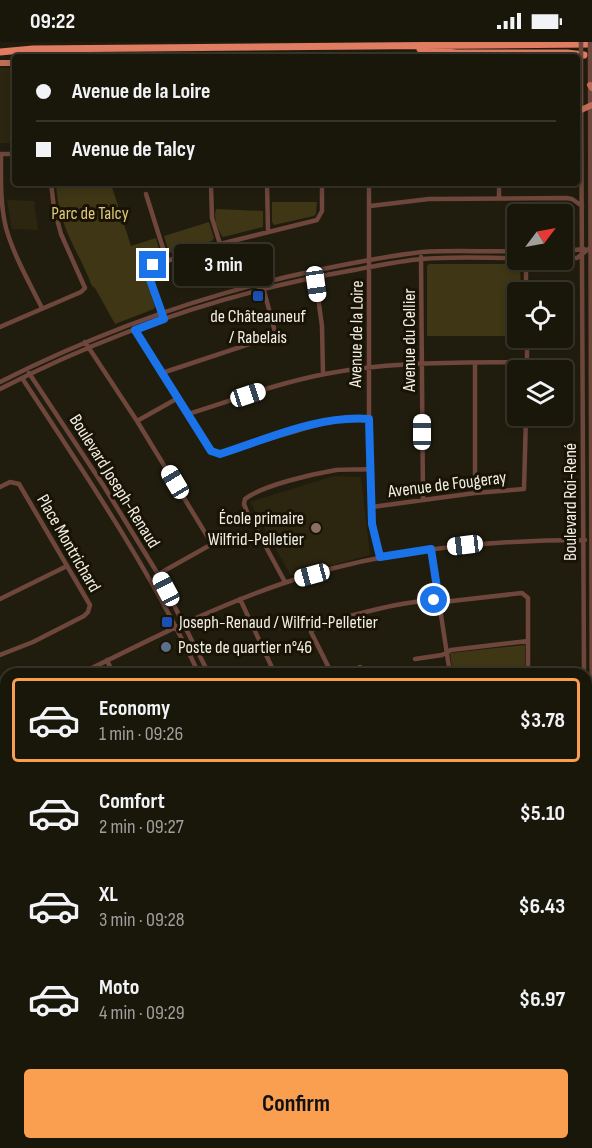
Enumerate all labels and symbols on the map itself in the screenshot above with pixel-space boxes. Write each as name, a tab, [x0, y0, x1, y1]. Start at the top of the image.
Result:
park label: Parc de Talcy	[51, 203, 129, 224]
north arrow	[507, 204, 573, 270]
callout: 3 min	[174, 244, 273, 286]
route end	[139, 251, 166, 278]
car	[305, 265, 327, 303]
street label: Avenue de la Loire	[345, 280, 368, 389]
street label: Avenue du Cellier	[399, 288, 420, 393]
marker: de Châteauneuf / Rabelais	[251, 289, 265, 303]
place label: de Châteauneuf / Rabelais	[210, 306, 307, 348]
car	[228, 381, 268, 409]
street label: Boulevard Joseph-Renaud	[65, 410, 164, 552]
car	[413, 414, 431, 450]
street label: Boulevard Roi-René	[560, 443, 581, 561]
car	[158, 462, 192, 502]
street label: Avenue de Fougeray	[386, 467, 507, 502]
street label: Place Montrichard	[32, 491, 105, 596]
place label: École primaire Wilfrid-Pelletier	[208, 508, 304, 550]
marker: École primaire Wilfrid-Pelletier	[309, 521, 323, 535]
car	[446, 534, 484, 556]
car	[292, 562, 332, 588]
car	[150, 569, 182, 609]
route start	[420, 586, 447, 613]
place label: Joseph-Renaud / Wilfrid-Pelletier	[178, 612, 378, 633]
marker: Joseph-Renaud / Wilfrid-Pelletier	[160, 615, 174, 629]
place label: Poste de quartier n°46	[178, 637, 312, 658]
marker: Poste de quartier n°46	[159, 640, 173, 654]

